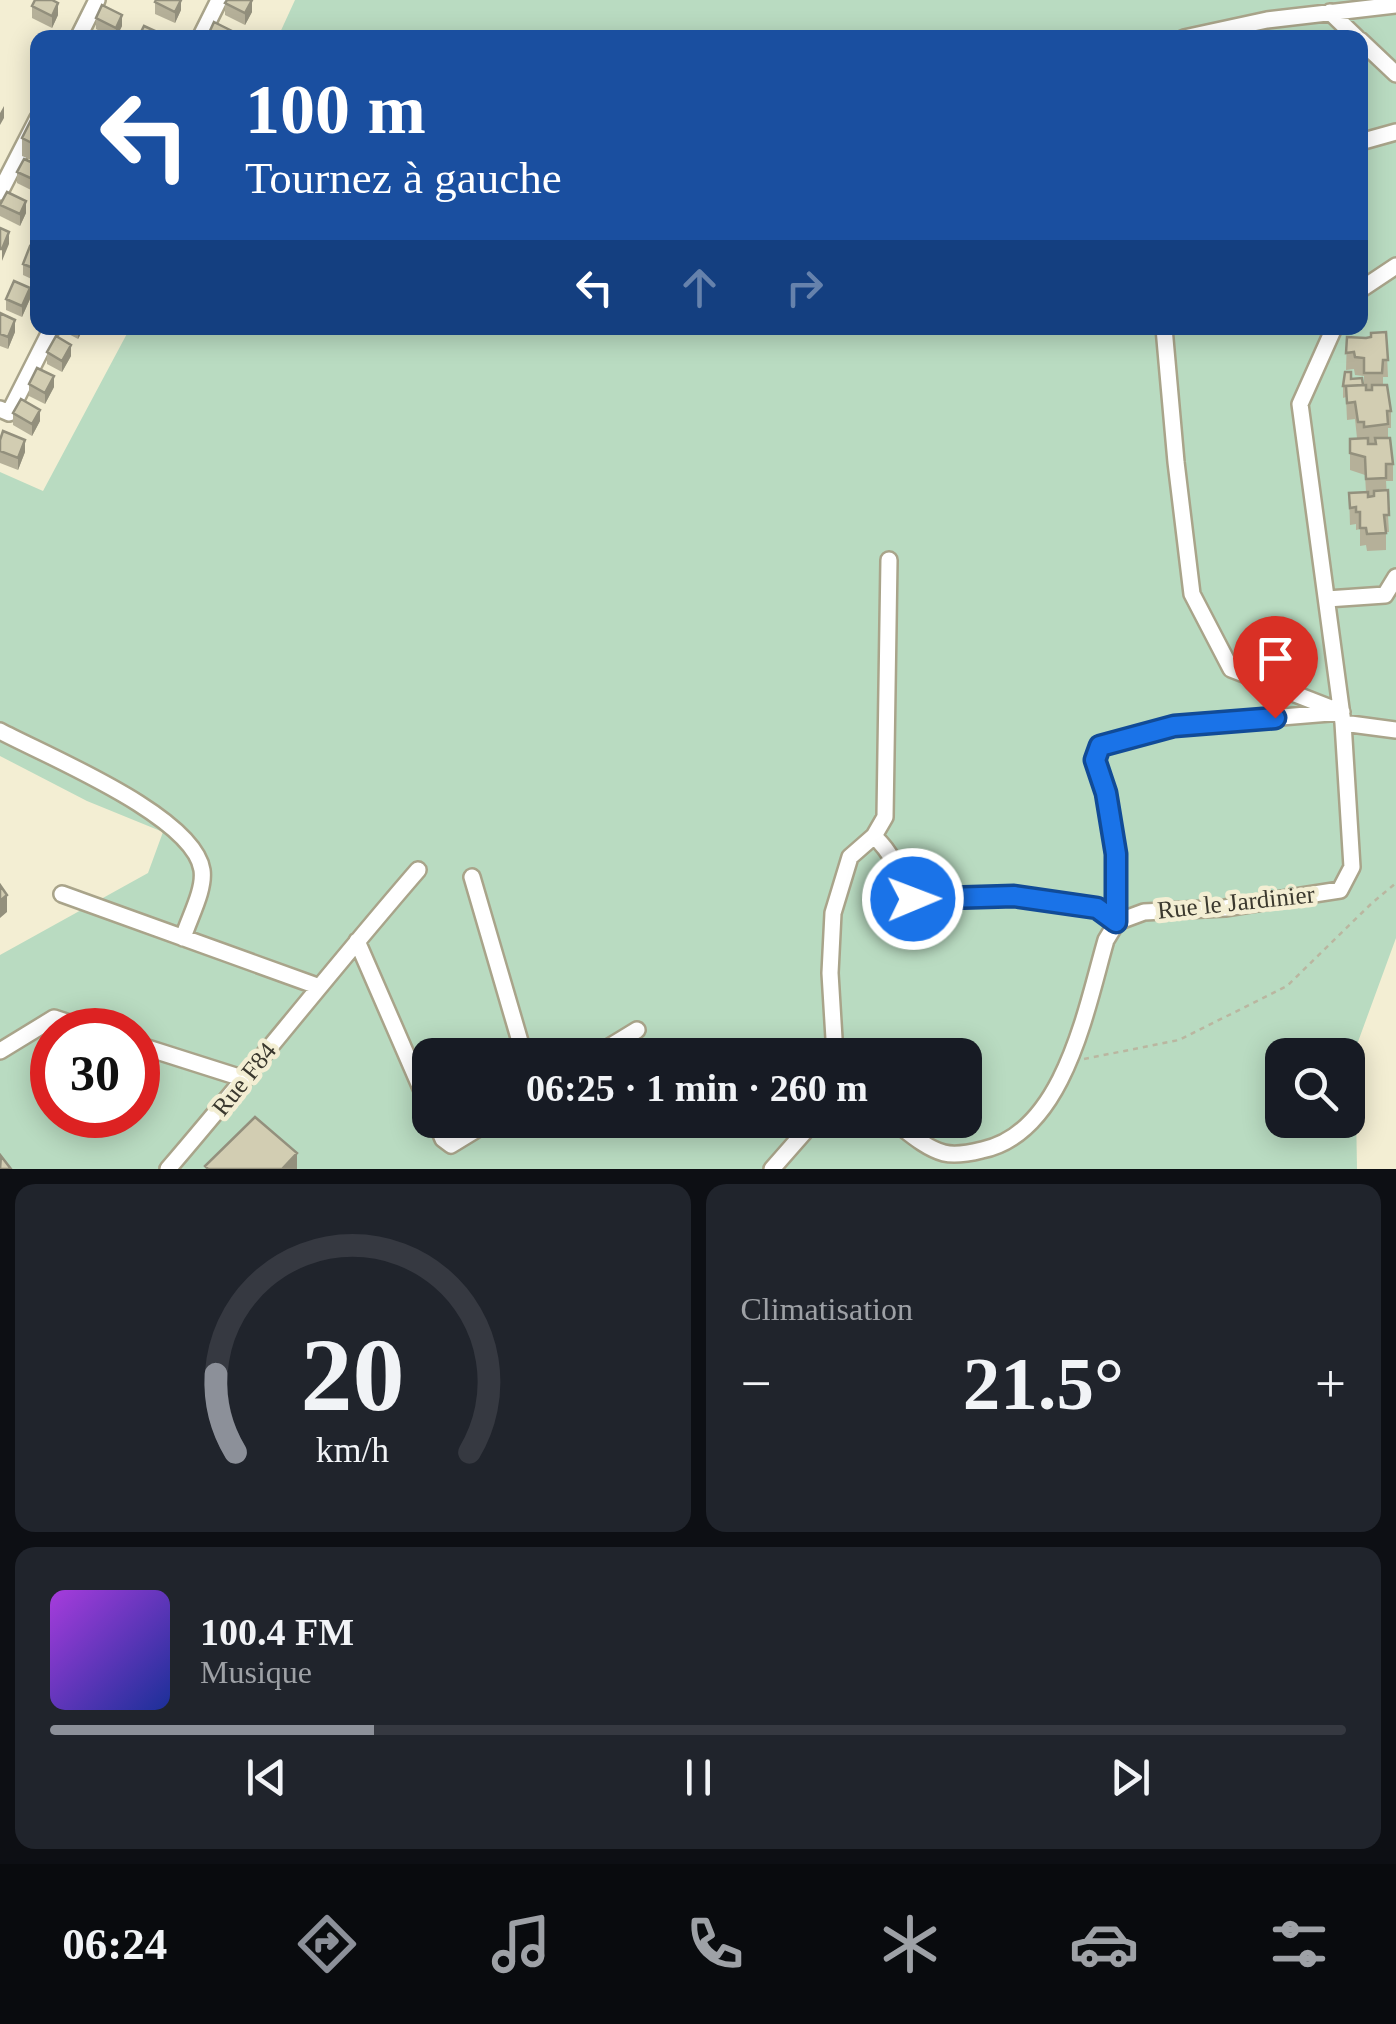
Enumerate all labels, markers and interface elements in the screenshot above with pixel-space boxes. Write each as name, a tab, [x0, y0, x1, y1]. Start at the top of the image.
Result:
icon: left	[80, 70, 210, 200]
text: 100 m	[245, 71, 426, 148]
text: Tournez à gauche	[245, 153, 562, 203]
icon: left	[567, 260, 622, 315]
icon: ahead	[672, 260, 727, 315]
icon: right	[777, 260, 832, 315]
pin	[1233, 616, 1318, 719]
icon: arrive	[1248, 631, 1303, 686]
position arrow	[861, 847, 965, 951]
street label: Rue le Jardinier	[1156, 880, 1317, 924]
speed limit sign: 30	[30, 1008, 160, 1138]
street label: Rue F84	[207, 1037, 282, 1121]
map controls	[1265, 1038, 1365, 1138]
button: search	[1265, 1038, 1365, 1138]
text: 06:25 · 1 min · 260 m	[526, 1067, 868, 1109]
text: Climatisation	[741, 1291, 913, 1327]
text: 20	[301, 1317, 405, 1432]
text: 21.5°	[963, 1342, 1124, 1425]
text: −	[741, 1353, 772, 1414]
text: +	[1315, 1353, 1346, 1414]
text: km/h	[316, 1430, 390, 1470]
text: 100.4 FM	[200, 1611, 354, 1653]
text: Musique	[200, 1654, 312, 1690]
icon: previous	[239, 1750, 294, 1805]
icon: pause	[671, 1750, 726, 1805]
icon: next	[1103, 1750, 1158, 1805]
icon: directions	[292, 1909, 362, 1979]
icon: music	[486, 1909, 556, 1979]
icon: phone	[680, 1909, 750, 1979]
icon: climate	[875, 1909, 945, 1979]
icon: car	[1069, 1909, 1139, 1979]
icon: filters	[1264, 1909, 1334, 1979]
text: 06:24	[62, 1919, 167, 1969]

